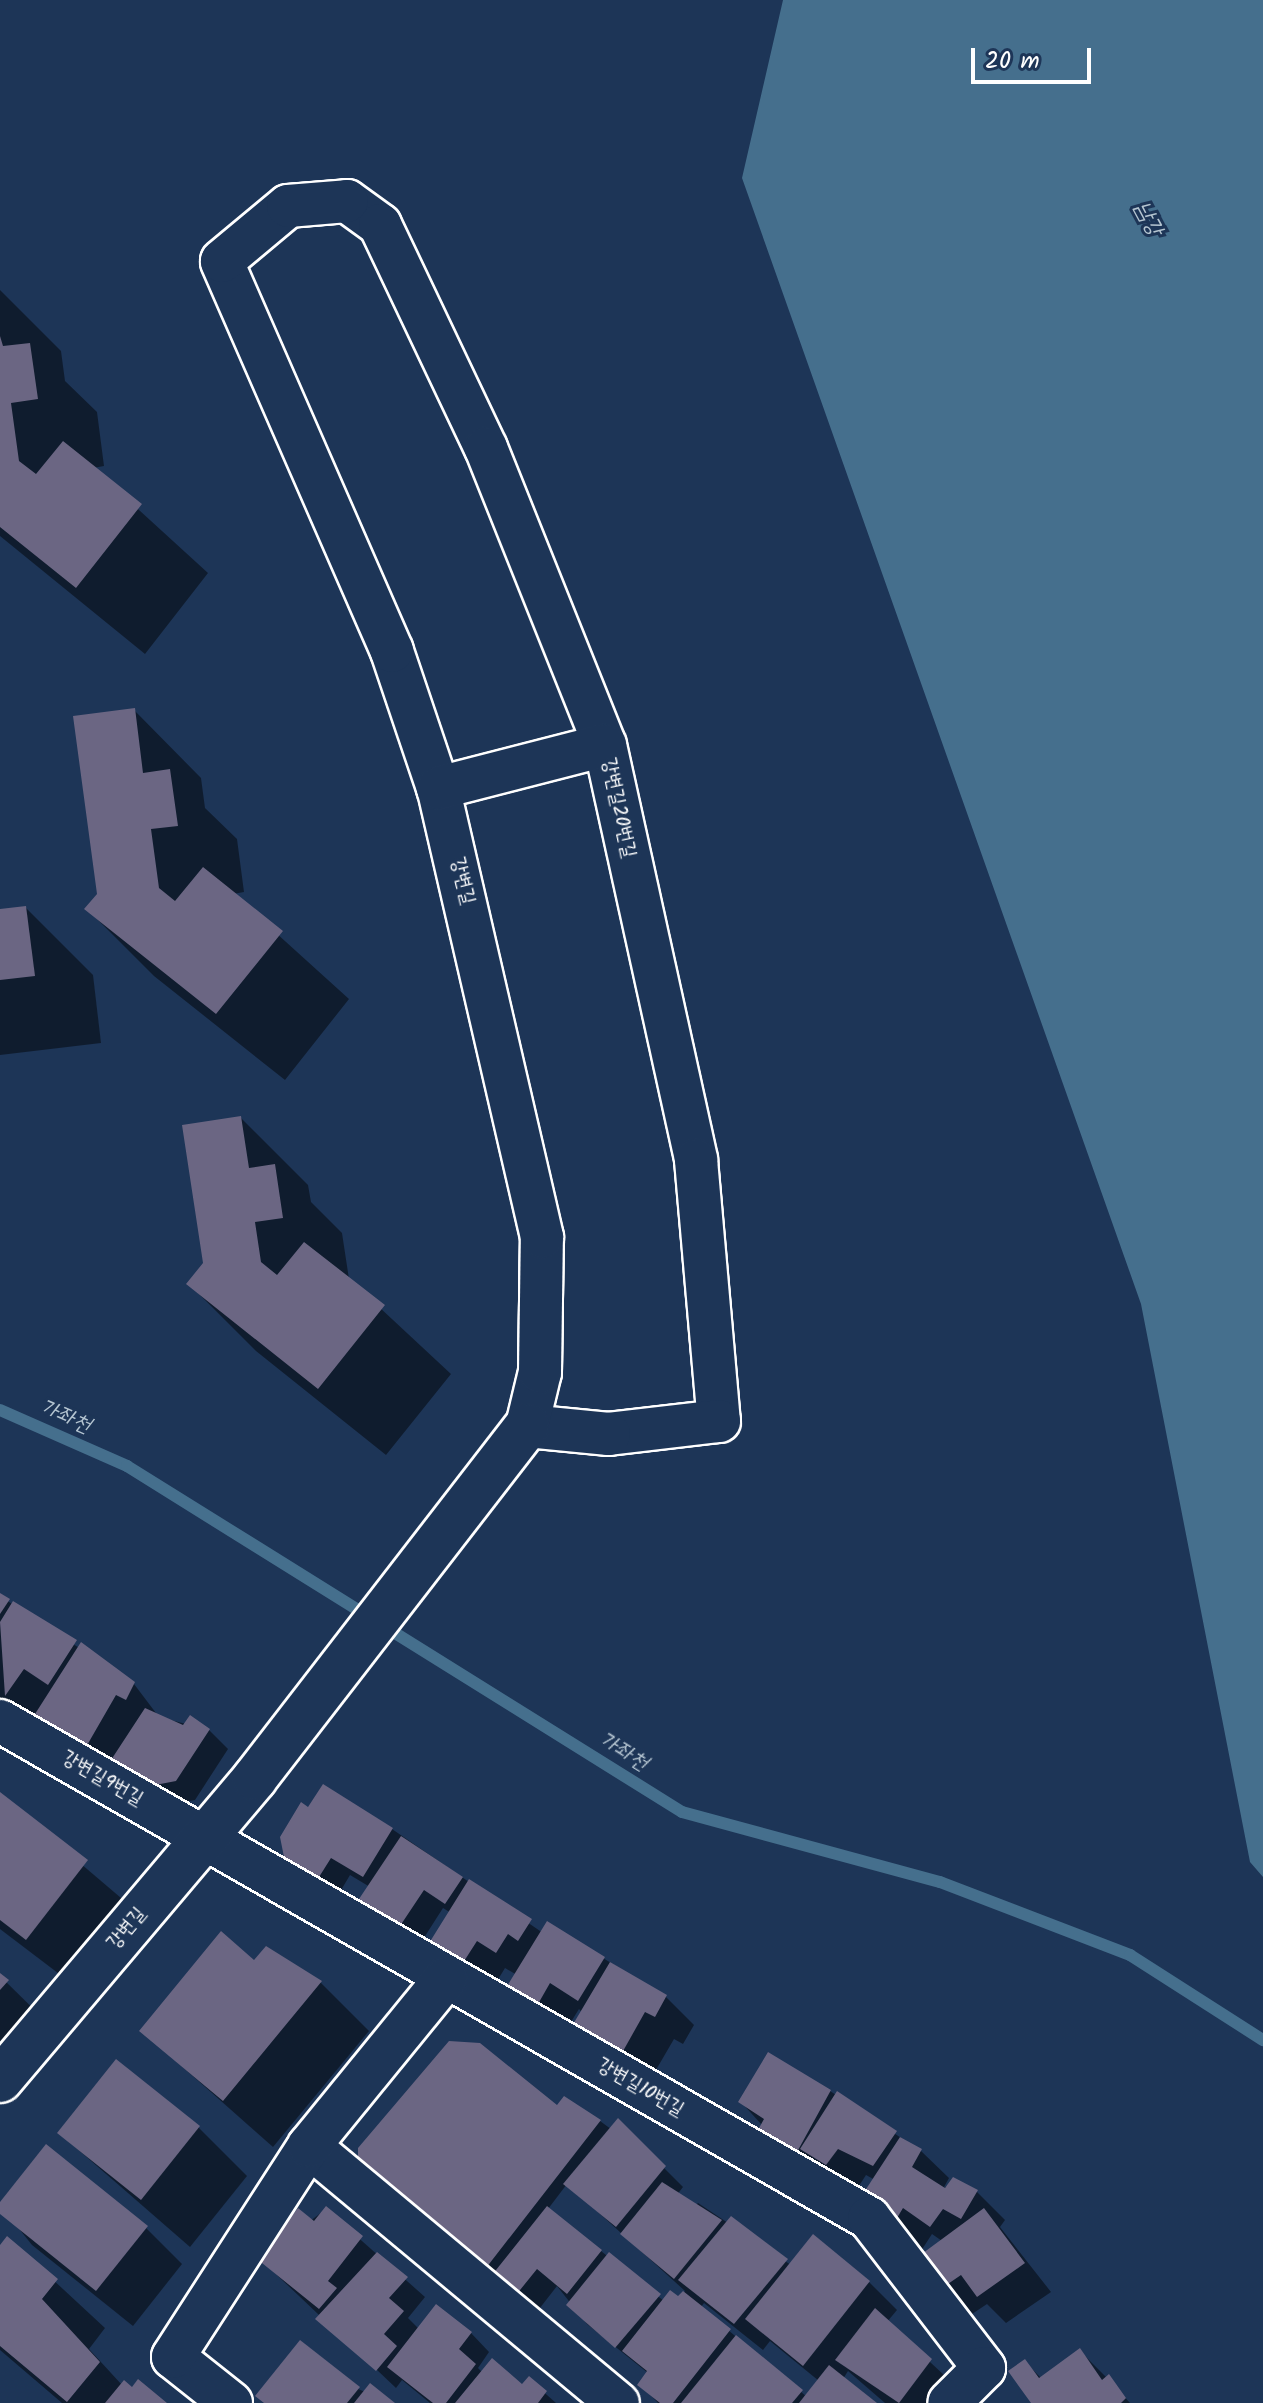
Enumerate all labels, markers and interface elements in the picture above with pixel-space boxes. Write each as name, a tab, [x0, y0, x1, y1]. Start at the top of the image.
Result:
scale bar	[975, 32, 1095, 82]
text: 20 m	[985, 42, 1040, 81]
water label: 남강	[1128, 197, 1168, 241]
street label: 강변길20번길	[596, 756, 640, 860]
street label: 강변길	[445, 855, 479, 907]
water label: 가좌천	[35, 1394, 95, 1440]
water label: 가좌천	[593, 1727, 653, 1777]
street label: 강변길9번길	[57, 1746, 147, 1812]
street label: 강변길	[102, 1903, 152, 1955]
street label: 강변길10번길	[592, 2053, 688, 2123]

